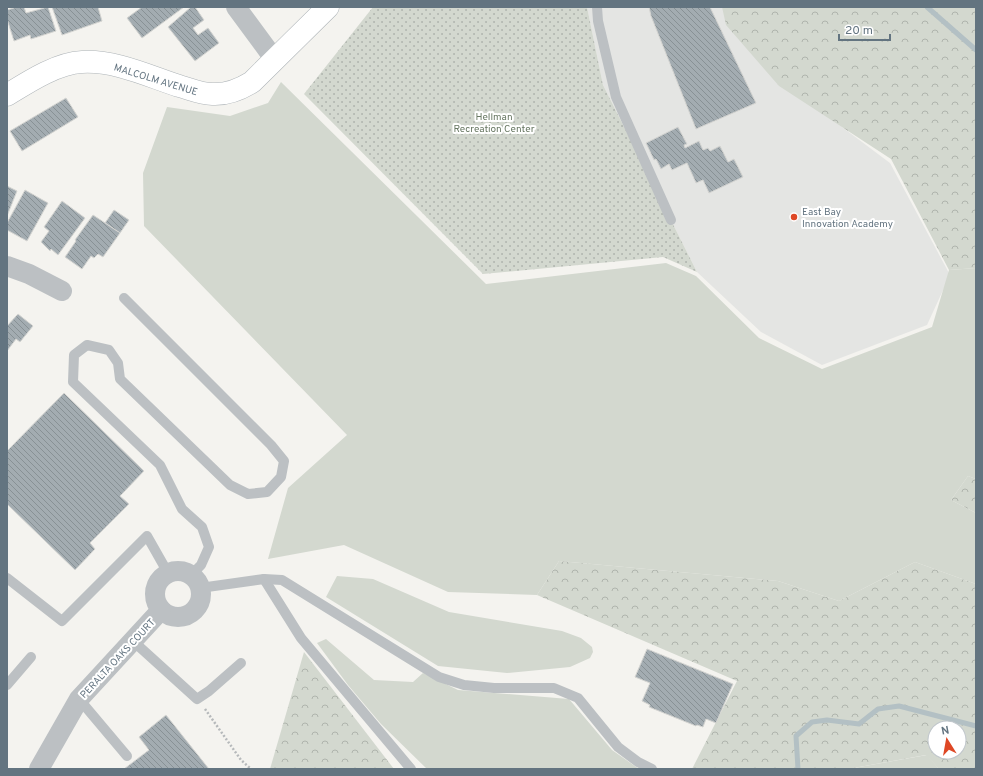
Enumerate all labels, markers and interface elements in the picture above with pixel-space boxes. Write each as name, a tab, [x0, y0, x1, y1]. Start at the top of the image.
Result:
scale bar	[839, 16, 890, 42]
text: 20 m	[845, 23, 873, 39]
street label: MALCOLM AVENUE	[112, 61, 199, 99]
park label: Hellman Recreation Center	[453, 111, 535, 136]
place label: East Bay Innovation Academy	[802, 206, 893, 231]
marker: East Bay Innovation Academy	[789, 212, 799, 222]
street label: PERALTA OAKS COURT	[78, 616, 159, 702]
north arrow	[927, 720, 967, 760]
text: N	[940, 724, 950, 739]

